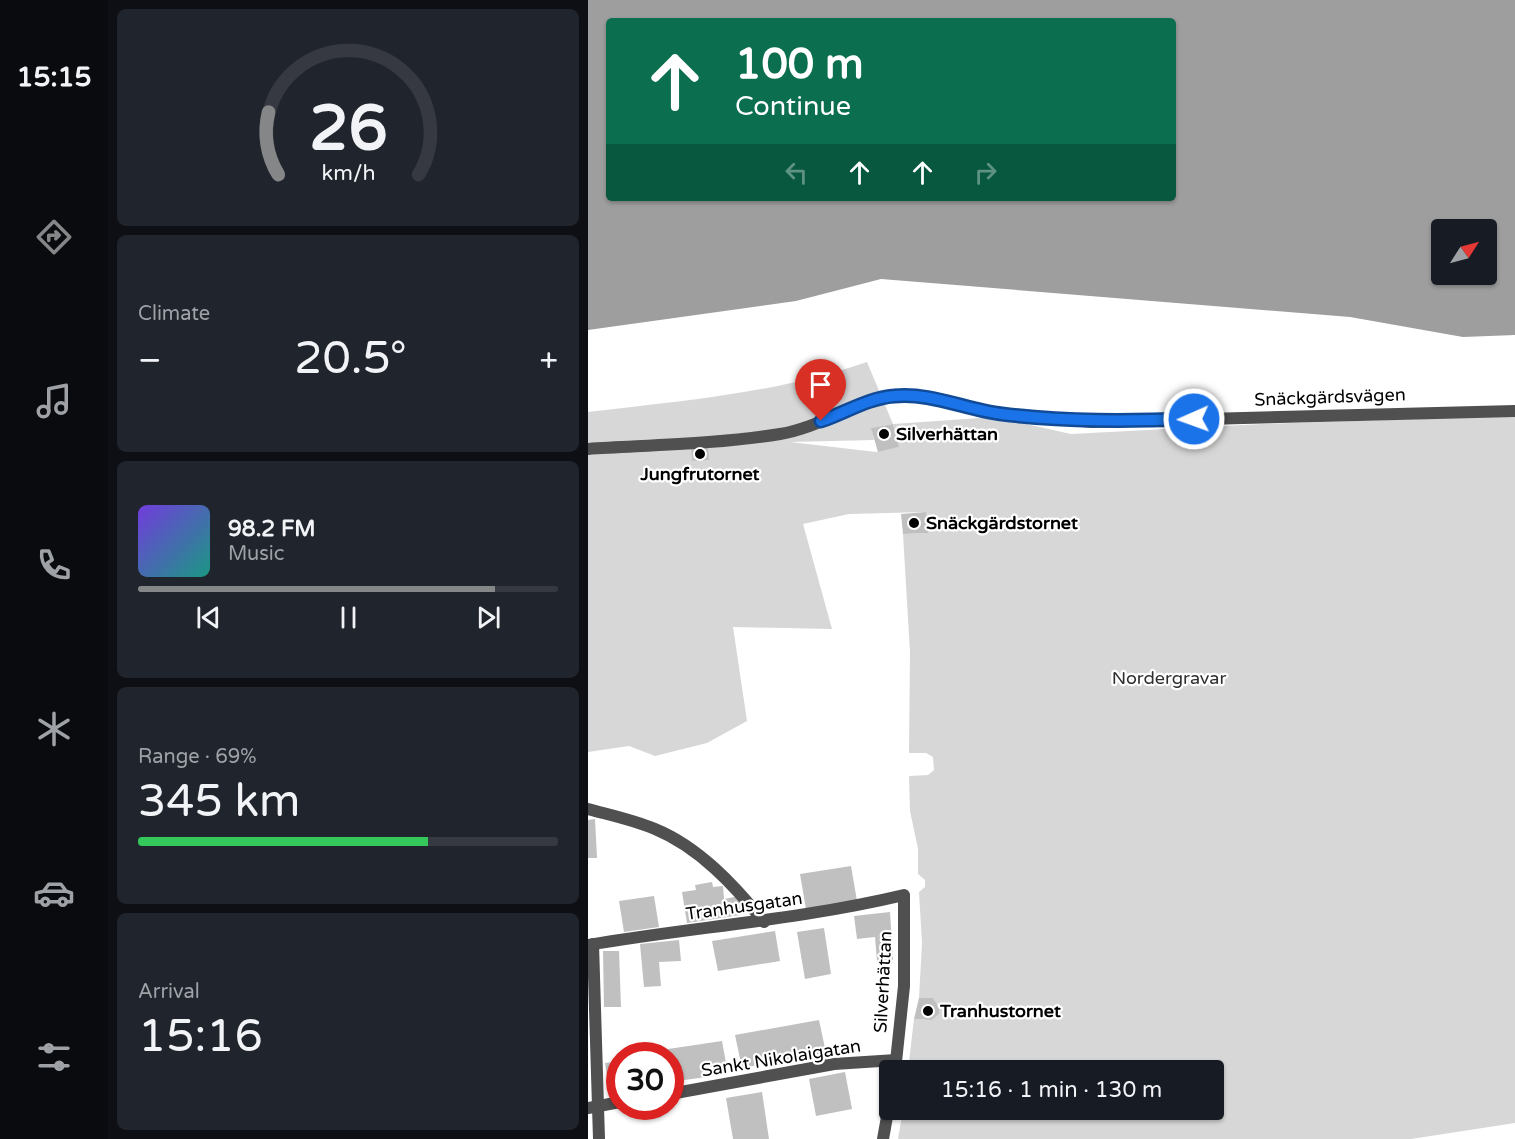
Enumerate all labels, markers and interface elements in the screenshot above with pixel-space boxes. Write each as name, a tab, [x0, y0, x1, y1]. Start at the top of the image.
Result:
text: 100 m	[735, 39, 864, 90]
icon: ahead	[636, 42, 714, 120]
text: 15:15	[17, 61, 91, 94]
text: Continue	[735, 90, 851, 123]
text: 26	[309, 92, 387, 167]
icon: left	[780, 156, 813, 189]
icon: ahead	[843, 156, 876, 189]
icon: ahead	[906, 156, 939, 189]
icon: right	[969, 156, 1002, 189]
text: km/h	[321, 160, 375, 186]
icon: directions	[33, 216, 75, 258]
north arrow	[1431, 219, 1497, 285]
map controls	[1431, 219, 1497, 285]
text: Climate	[138, 302, 210, 326]
text: 20.5°	[294, 332, 407, 386]
text: −	[138, 341, 162, 380]
text: +	[539, 341, 558, 380]
pin	[795, 359, 846, 421]
icon: arrive	[804, 368, 837, 401]
icon: music	[33, 380, 75, 422]
street label: Snäckgärdsvägen	[1254, 383, 1406, 411]
position arrow	[1162, 387, 1226, 451]
place label: Silverhättan	[896, 423, 998, 445]
marker: Silverhättan	[877, 427, 891, 441]
marker: Jungfrutornet	[693, 447, 707, 461]
place label: Jungfrutornet	[639, 463, 760, 485]
place label: Snäckgärdstornet	[926, 512, 1078, 534]
text: 98.2 FM	[228, 516, 316, 542]
marker: Snäckgärdstornet	[907, 516, 921, 530]
text: Music	[228, 542, 284, 566]
icon: phone	[33, 544, 75, 586]
icon: previous	[192, 601, 225, 634]
icon: pause	[332, 601, 365, 634]
icon: next	[472, 601, 505, 634]
park label: Nordergravar	[1112, 667, 1226, 689]
icon: climate	[33, 708, 75, 750]
text: Range · 69%	[138, 745, 257, 769]
text: 345 km	[138, 775, 300, 829]
icon: car	[33, 872, 75, 914]
street label: Tranhusgatan	[684, 887, 804, 925]
street label: Silverhättan	[869, 930, 897, 1034]
text: Arrival	[138, 980, 200, 1004]
place label: Tranhustornet	[939, 1000, 1061, 1022]
marker: Tranhustornet	[921, 1004, 935, 1018]
text: 15:16	[138, 1010, 263, 1064]
street label: Sankt Nikolaigatan	[700, 1035, 862, 1081]
icon: filters	[33, 1036, 75, 1078]
speed limit sign: 30	[606, 1042, 684, 1120]
text: 15:16 · 1 min · 130 m	[941, 1077, 1162, 1103]

